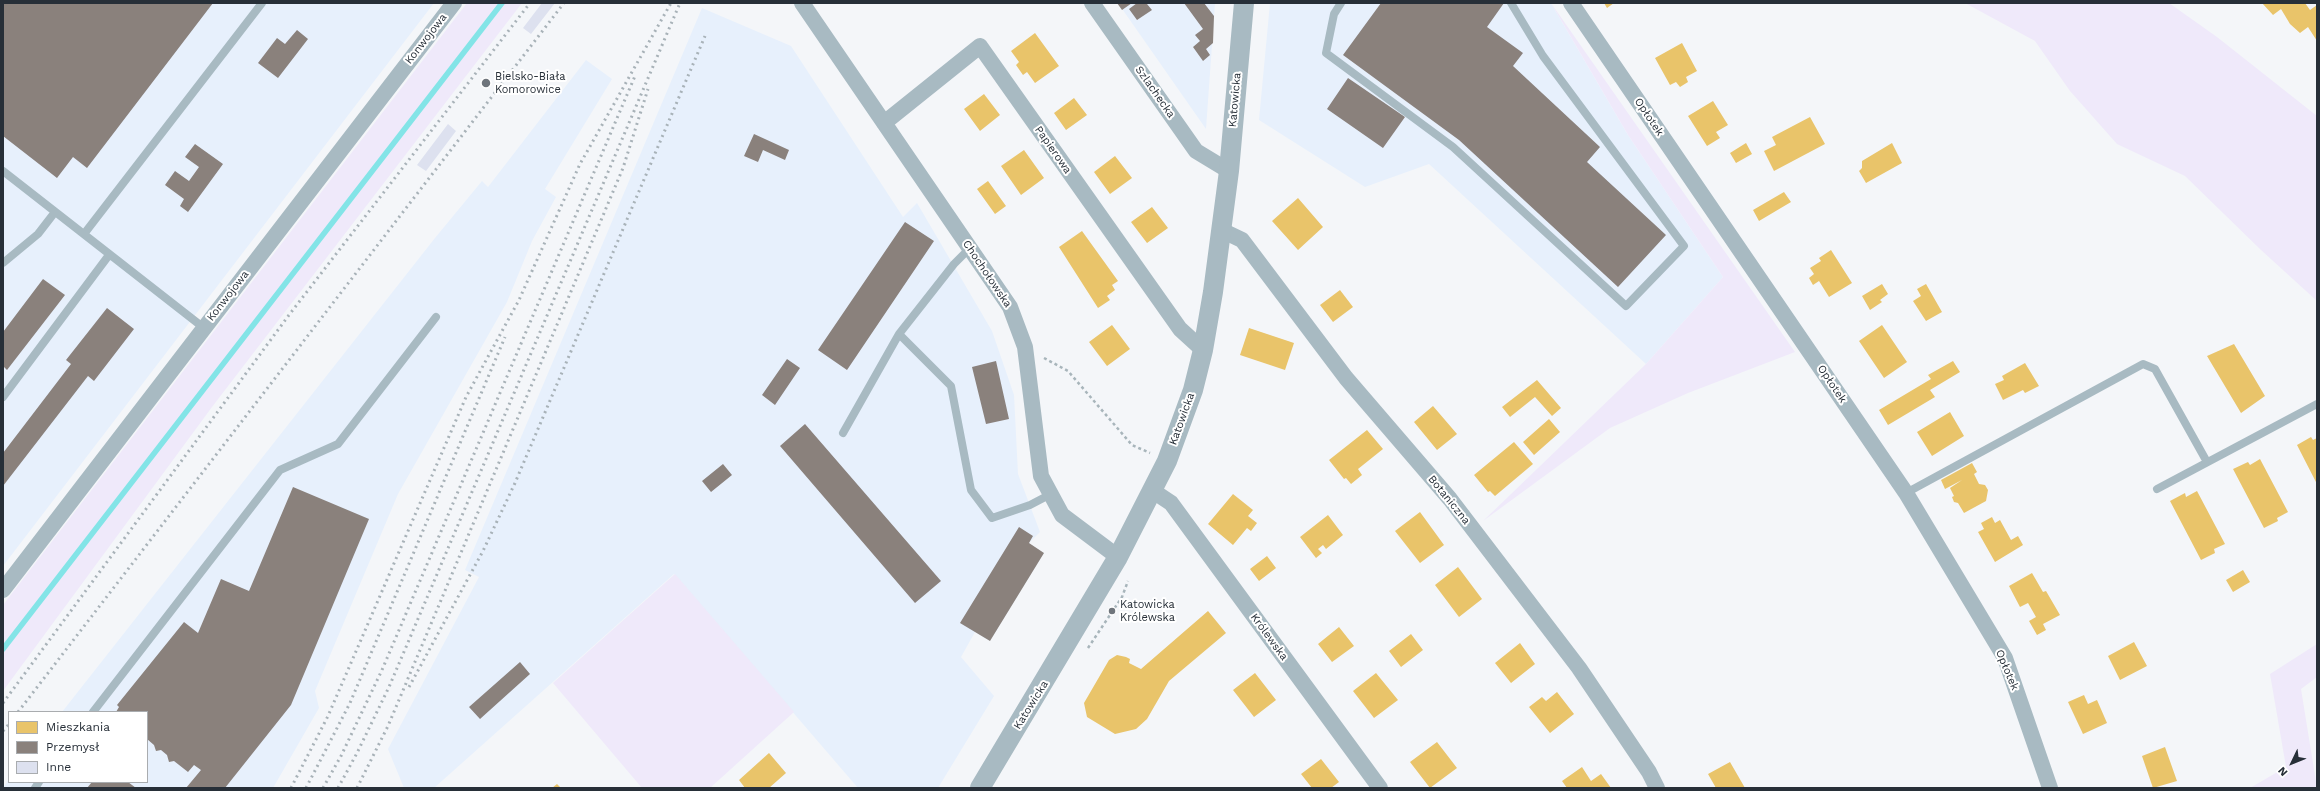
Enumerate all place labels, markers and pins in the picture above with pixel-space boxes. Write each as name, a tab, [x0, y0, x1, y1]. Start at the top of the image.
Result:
place label: Bielsko-Biała Komorowice	[495, 70, 566, 96]
marker: Bielsko-Biała Komorowice	[480, 77, 492, 89]
place label: Katowicka Królewska	[1120, 598, 1175, 624]
marker: Katowicka Królewska	[1107, 606, 1117, 616]

